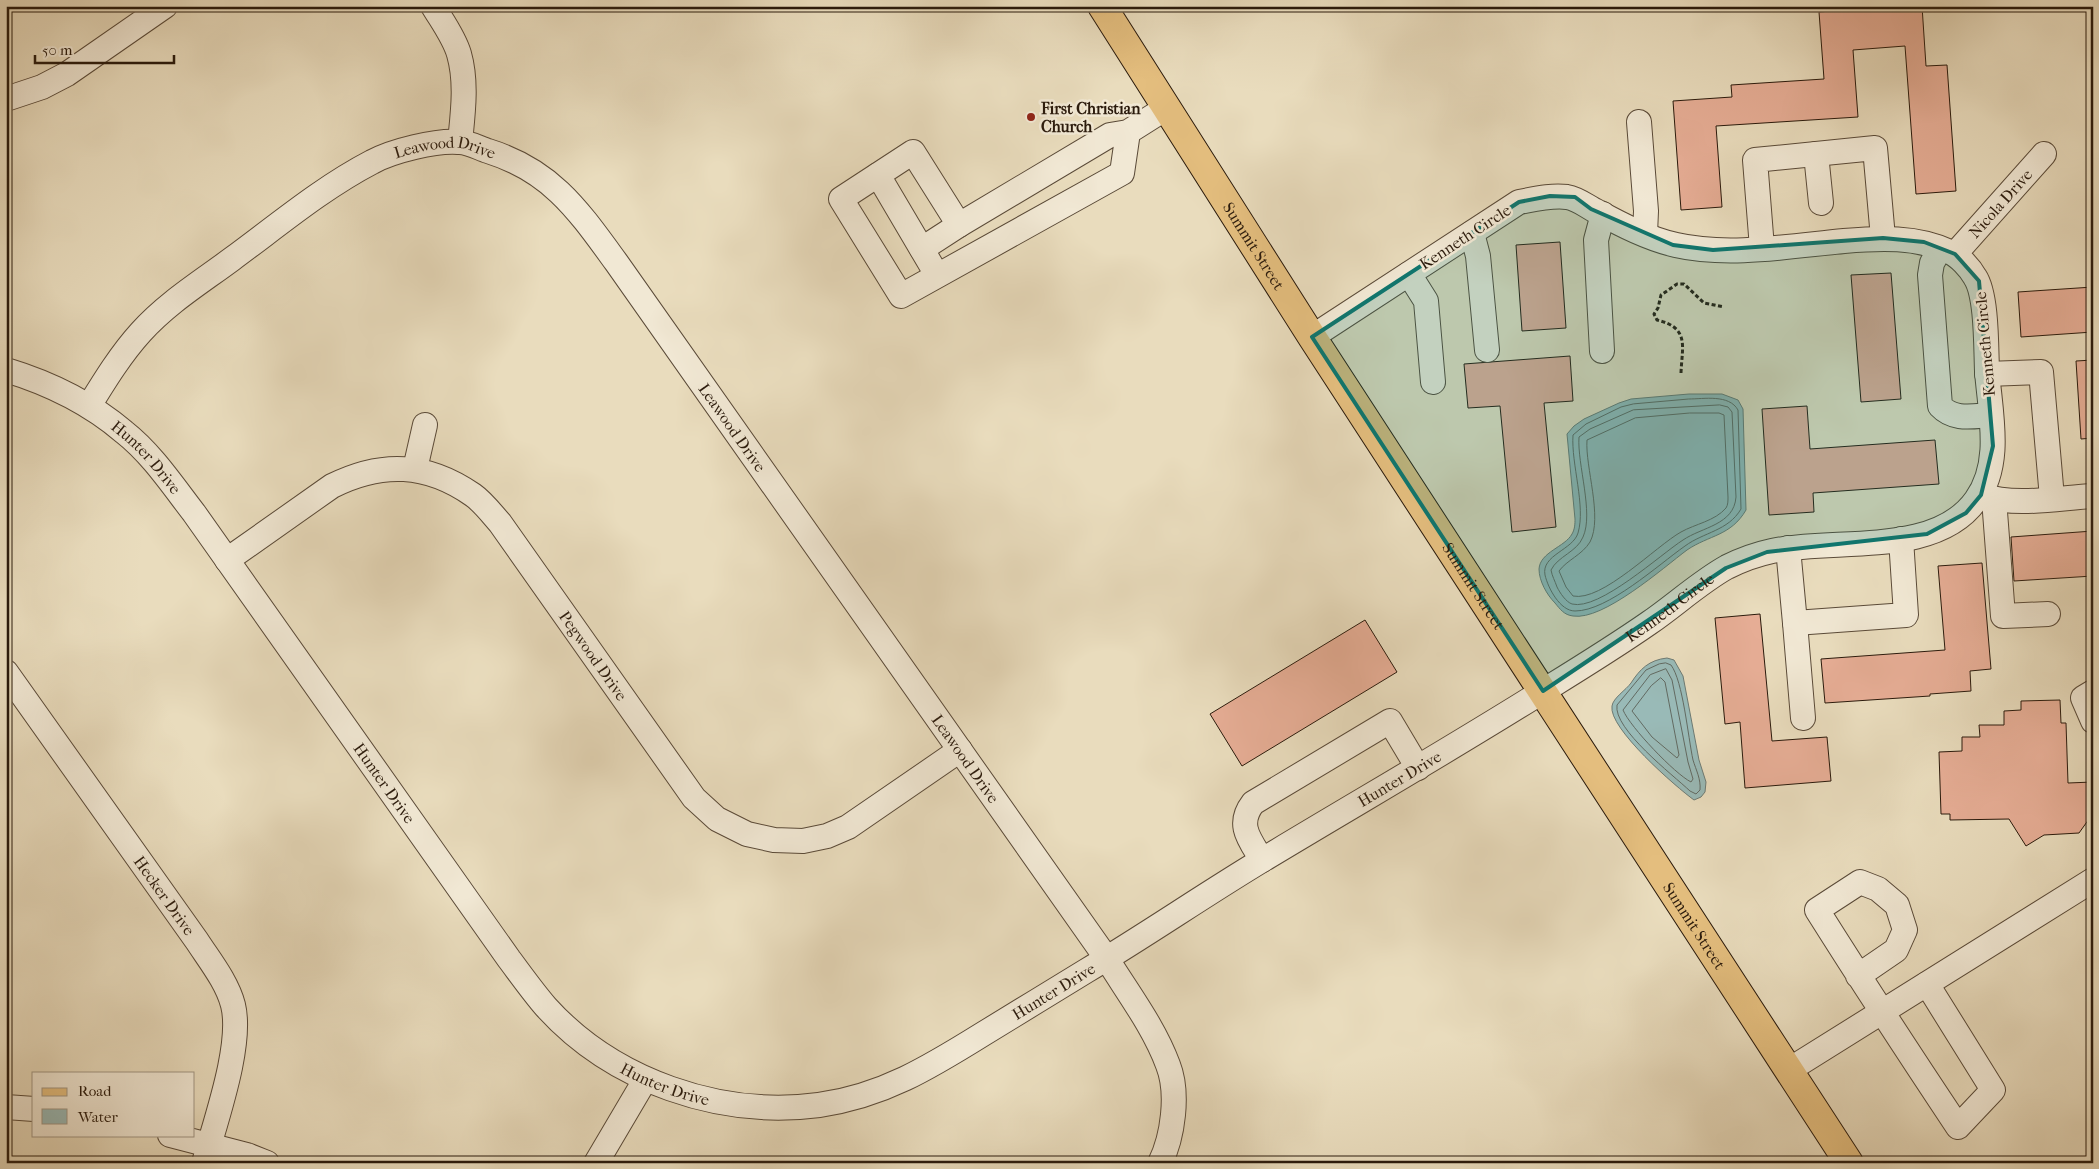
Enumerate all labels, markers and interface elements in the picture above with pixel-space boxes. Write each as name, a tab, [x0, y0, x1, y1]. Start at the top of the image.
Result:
scale bar	[35, 32, 174, 64]
text: 50 m	[42, 41, 73, 59]
place label: First Christian Church	[1040, 99, 1141, 136]
marker: First Christian Church	[1025, 111, 1037, 123]
street label: Leawood Drive	[391, 132, 498, 162]
street label: Nicola Drive	[1965, 165, 2036, 242]
street label: Summit Street	[1219, 199, 1289, 293]
street label: Kenneth Circle	[1416, 200, 1514, 274]
street label: Kenneth Circle	[1971, 291, 1999, 397]
street label: Leawood Drive	[695, 379, 770, 475]
street label: Hunter Drive	[108, 416, 186, 498]
street label: Summit Street	[1439, 539, 1509, 633]
street label: Kenneth Circle	[1622, 568, 1717, 646]
street label: Pegwood Drive	[555, 607, 632, 704]
street label: Leawood Drive	[928, 711, 1003, 806]
street label: Hunter Drive	[350, 739, 419, 827]
street label: Hunter Drive	[1354, 746, 1444, 811]
street label: Hecker Drive	[130, 852, 199, 939]
street label: Summit Street	[1659, 878, 1730, 973]
street label: Hunter Drive	[1008, 958, 1098, 1024]
street label: Hunter Drive	[617, 1058, 711, 1109]
legend	[32, 1072, 195, 1136]
text: Road	[78, 1082, 112, 1100]
text: Water	[77, 1108, 118, 1126]

